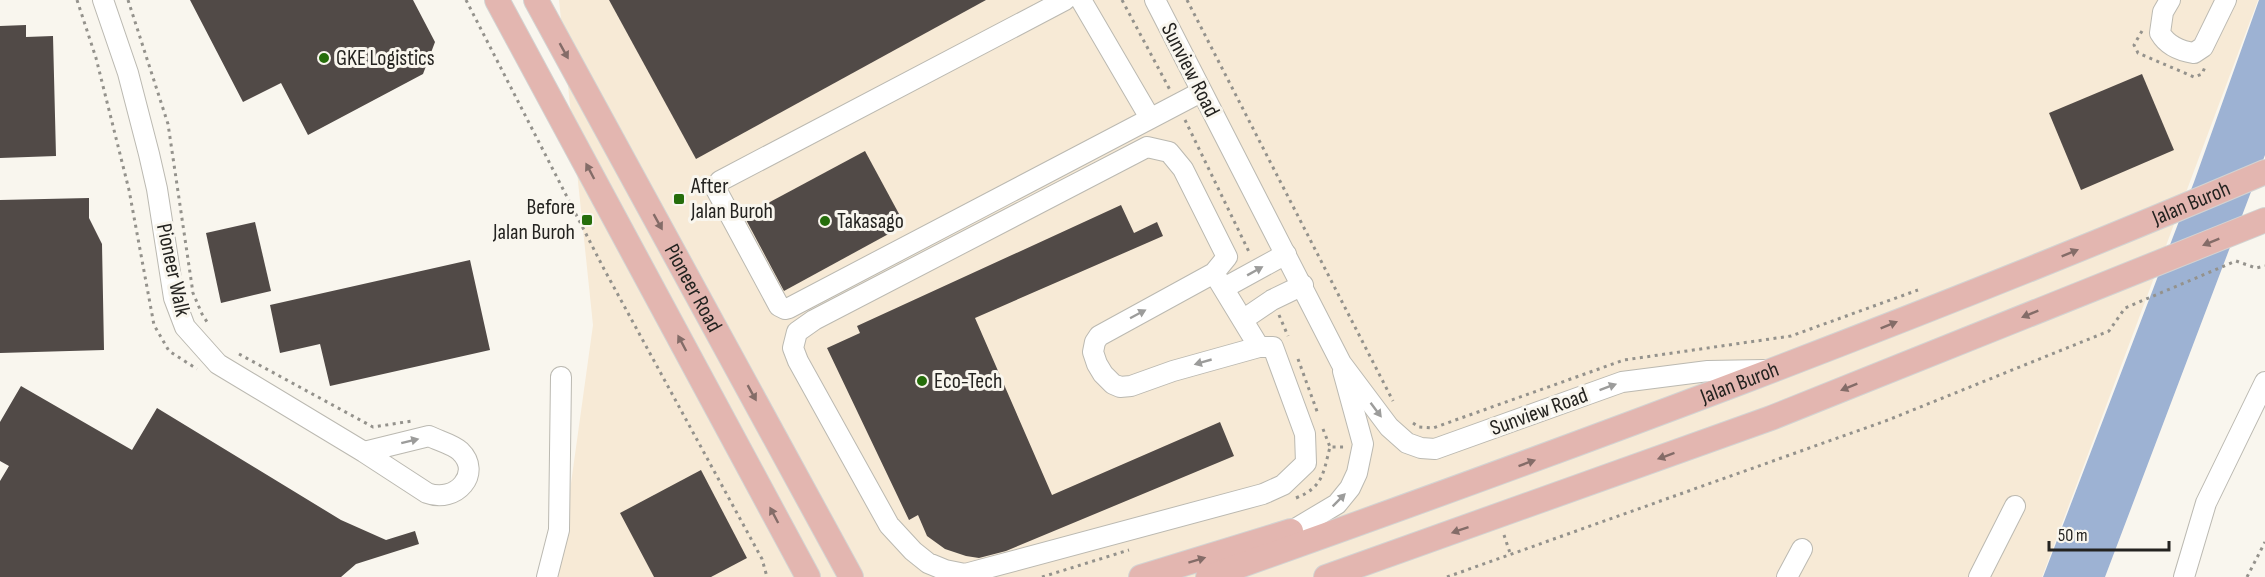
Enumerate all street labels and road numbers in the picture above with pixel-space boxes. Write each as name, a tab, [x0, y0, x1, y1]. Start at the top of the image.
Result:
street label: Sunview Road	[1155, 18, 1225, 122]
street label: Jalan Buroh	[2147, 175, 2234, 232]
street label: Pioneer Walk	[150, 221, 196, 319]
street label: Pioneer Road	[658, 239, 728, 337]
street label: Jalan Buroh	[1696, 355, 1783, 410]
street label: Sunview Road	[1487, 382, 1591, 442]

